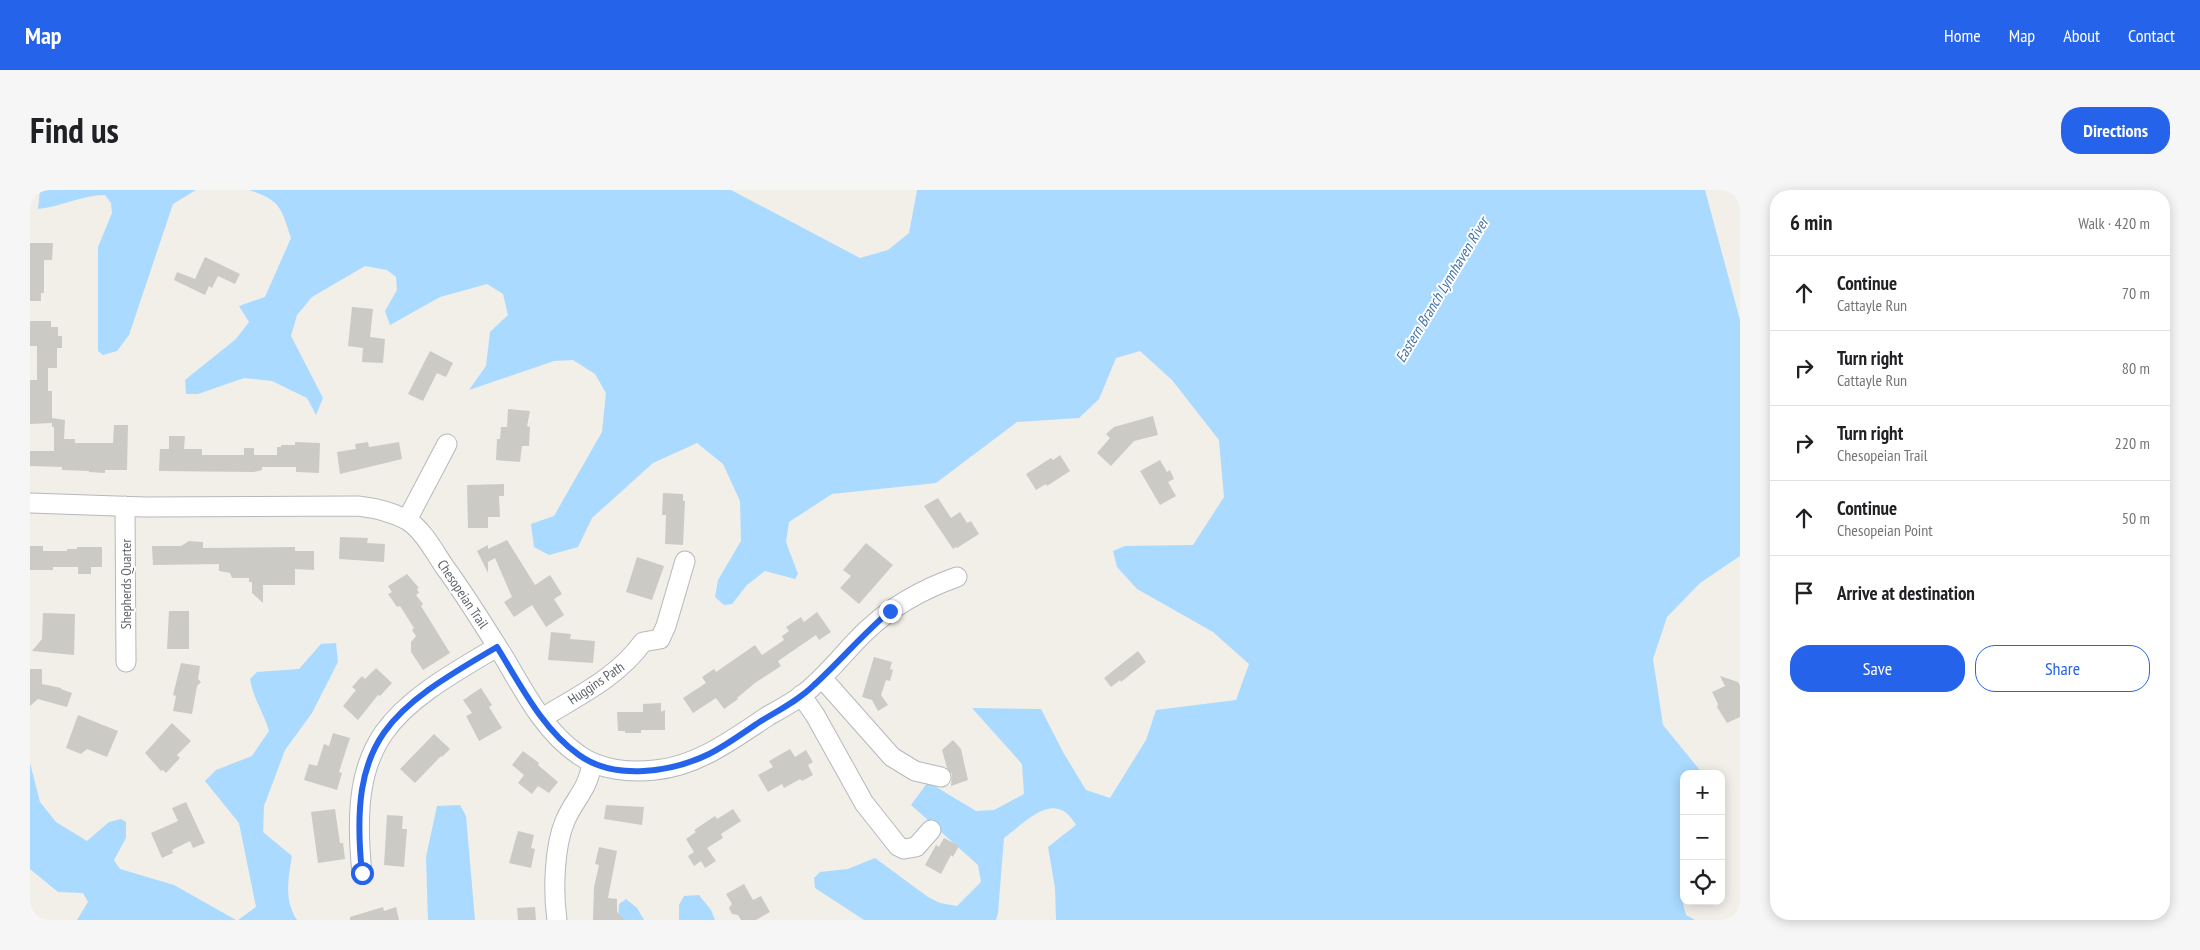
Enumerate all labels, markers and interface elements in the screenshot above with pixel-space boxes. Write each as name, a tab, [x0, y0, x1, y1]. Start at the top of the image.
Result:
text: Map	[25, 20, 62, 51]
text: Home	[1944, 24, 1981, 47]
text: Map	[2009, 24, 2035, 47]
text: About	[2063, 24, 2100, 47]
text: Contact	[2128, 24, 2175, 47]
text: Find us	[30, 107, 119, 153]
button: Directions	[2061, 107, 2170, 154]
text: 6 min	[1790, 209, 1832, 236]
water label: Eastern Branch Lynnhaven River	[1391, 212, 1493, 365]
text: Walk · 420 m	[2078, 213, 2150, 233]
text: Continue	[1837, 271, 1897, 295]
icon: ahead	[1790, 279, 1818, 307]
text: 70 m	[2122, 283, 2150, 303]
text: Cattayle Run	[1837, 295, 1907, 315]
text: Turn right	[1837, 346, 1903, 370]
icon: right	[1790, 354, 1818, 382]
text: 80 m	[2122, 358, 2150, 378]
text: Cattayle Run	[1837, 370, 1907, 390]
text: Turn right	[1837, 421, 1903, 445]
icon: right	[1790, 429, 1818, 457]
text: 220 m	[2115, 433, 2150, 453]
text: Chesopeian Trail	[1837, 445, 1928, 465]
text: Continue	[1837, 496, 1897, 520]
icon: ahead	[1790, 504, 1818, 532]
text: 50 m	[2122, 508, 2150, 528]
text: Chesopeian Point	[1837, 520, 1933, 540]
street label: Shepherds Quarter	[117, 539, 135, 629]
street label: Chesopeian Trail	[433, 556, 493, 632]
icon: arrive	[1790, 579, 1818, 607]
text: Arrive at destination	[1837, 581, 1975, 605]
route end	[879, 600, 902, 623]
button: Save	[1790, 645, 1965, 692]
button: Share	[1975, 645, 2150, 692]
street label: Huggins Path	[564, 658, 628, 708]
map controls	[1680, 770, 1725, 905]
button: +	[1680, 770, 1725, 815]
button: −	[1680, 815, 1725, 860]
button: locate	[1680, 860, 1725, 905]
route start	[351, 862, 374, 885]

